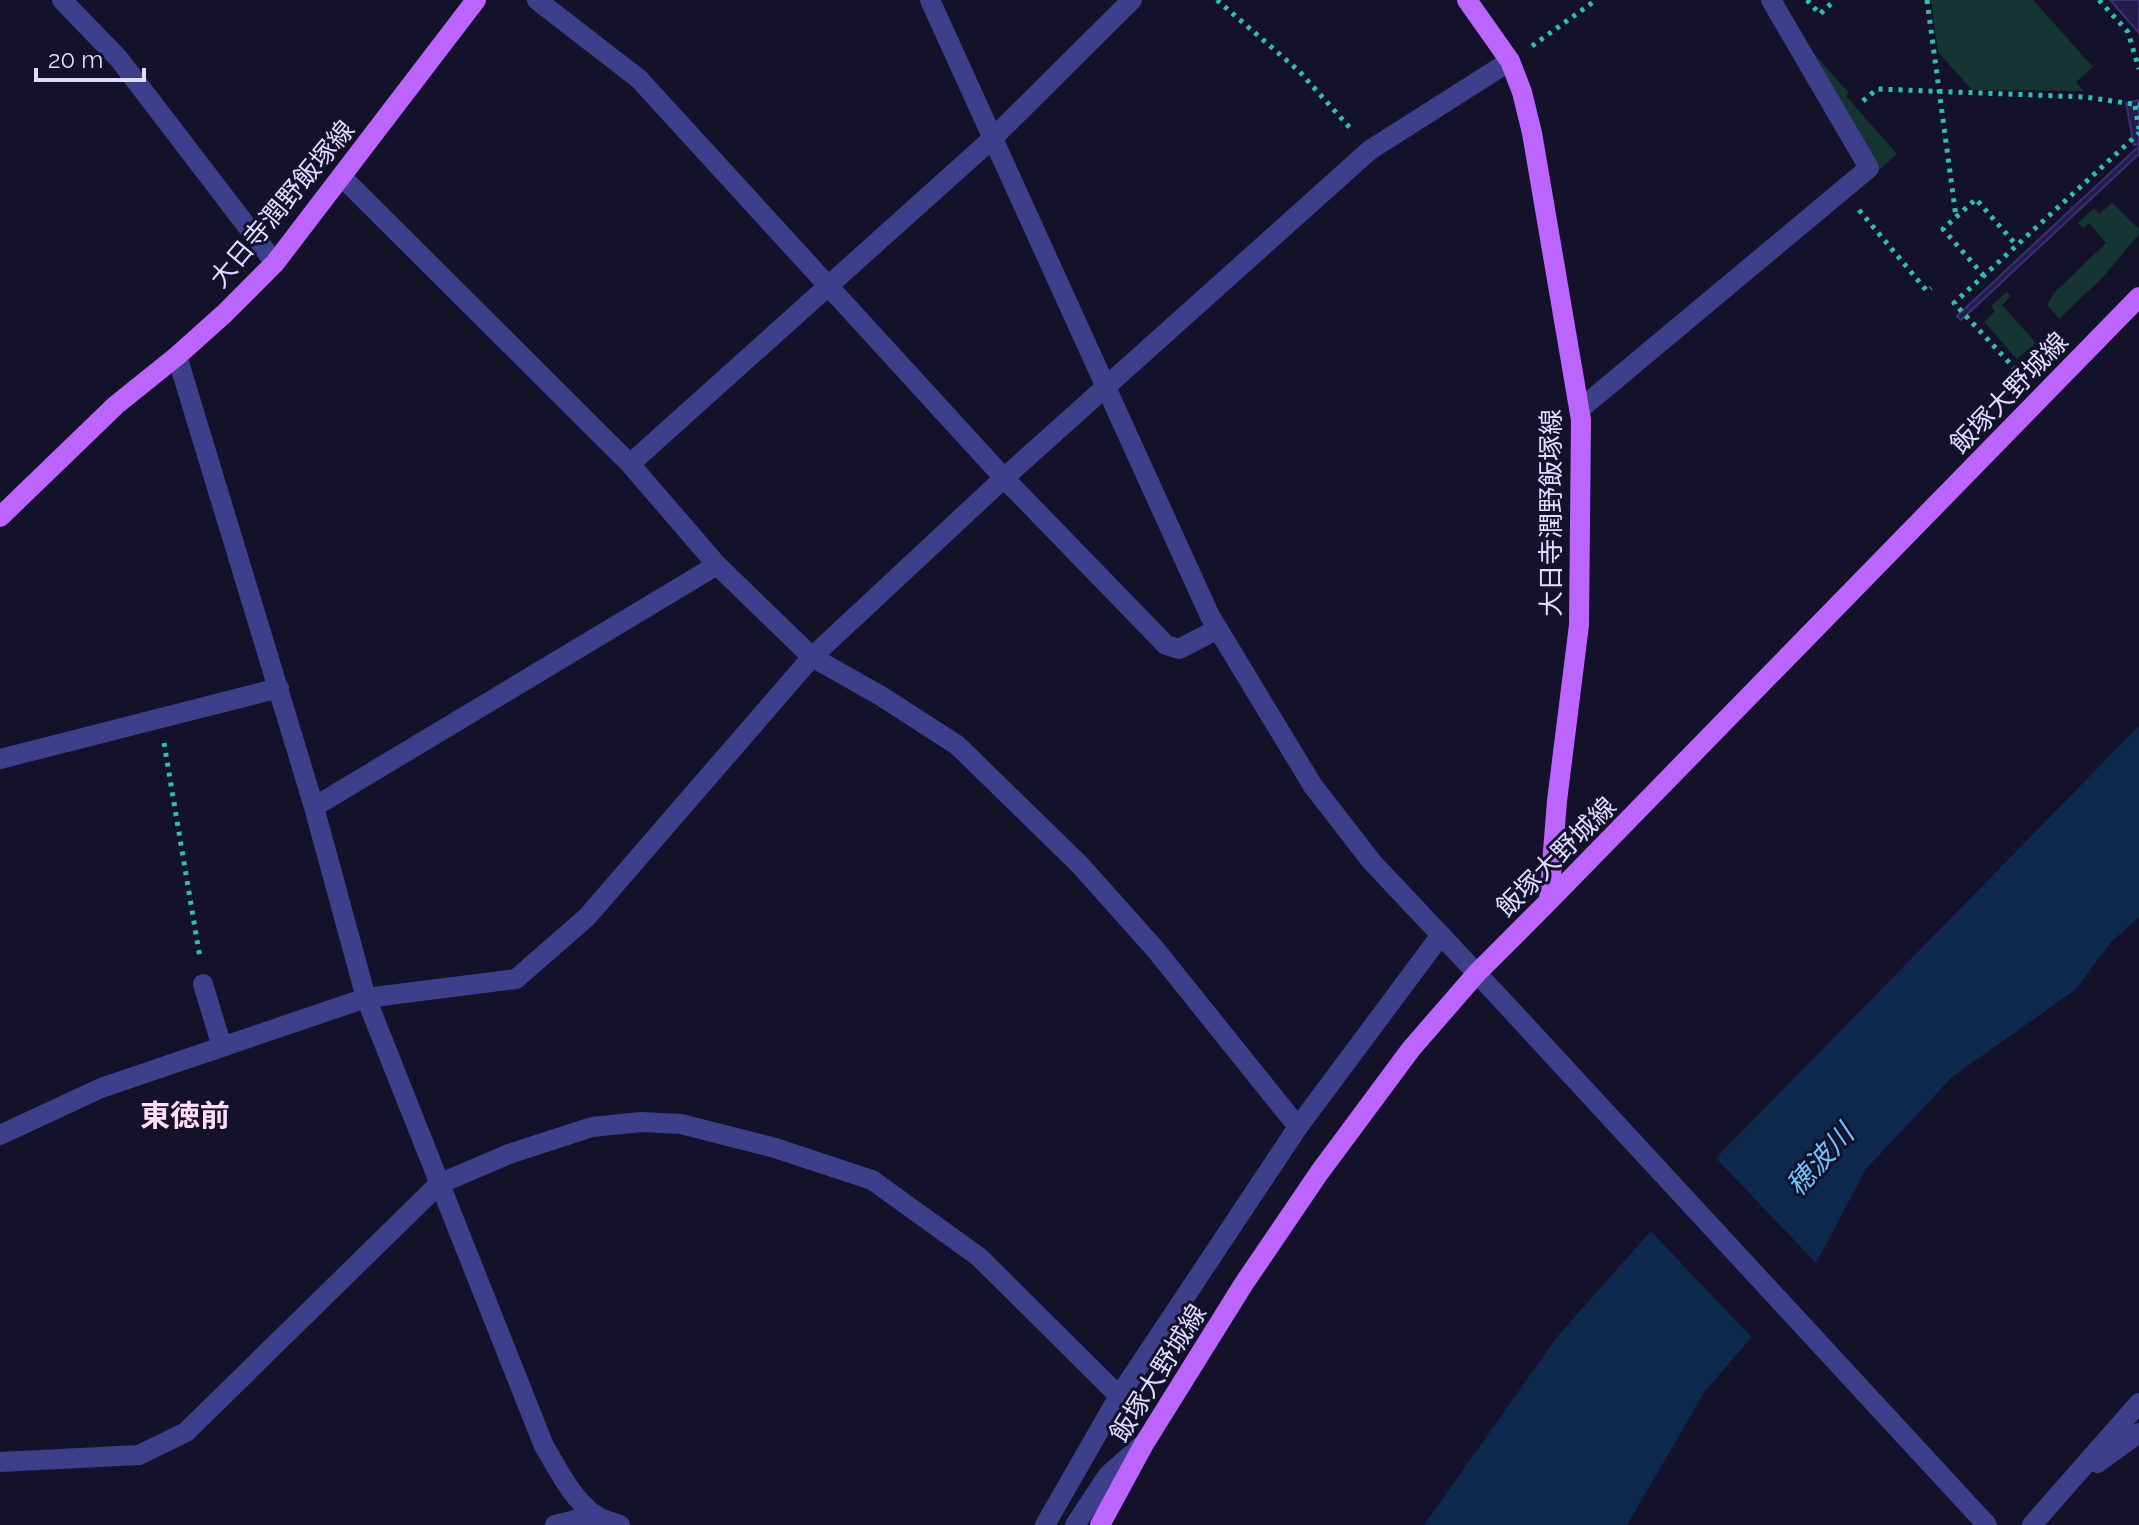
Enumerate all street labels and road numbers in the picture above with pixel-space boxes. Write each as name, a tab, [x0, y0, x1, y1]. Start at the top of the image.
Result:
street label: 大日寺潤野飯塚線	[204, 115, 360, 293]
street label: 飯塚大野城線	[1944, 326, 2074, 460]
street label: 大日寺潤野飯塚線	[1536, 409, 1566, 617]
street label: 飯塚大野城線	[1490, 791, 1622, 923]
street label: 飯塚大野城線	[1104, 1299, 1212, 1447]

